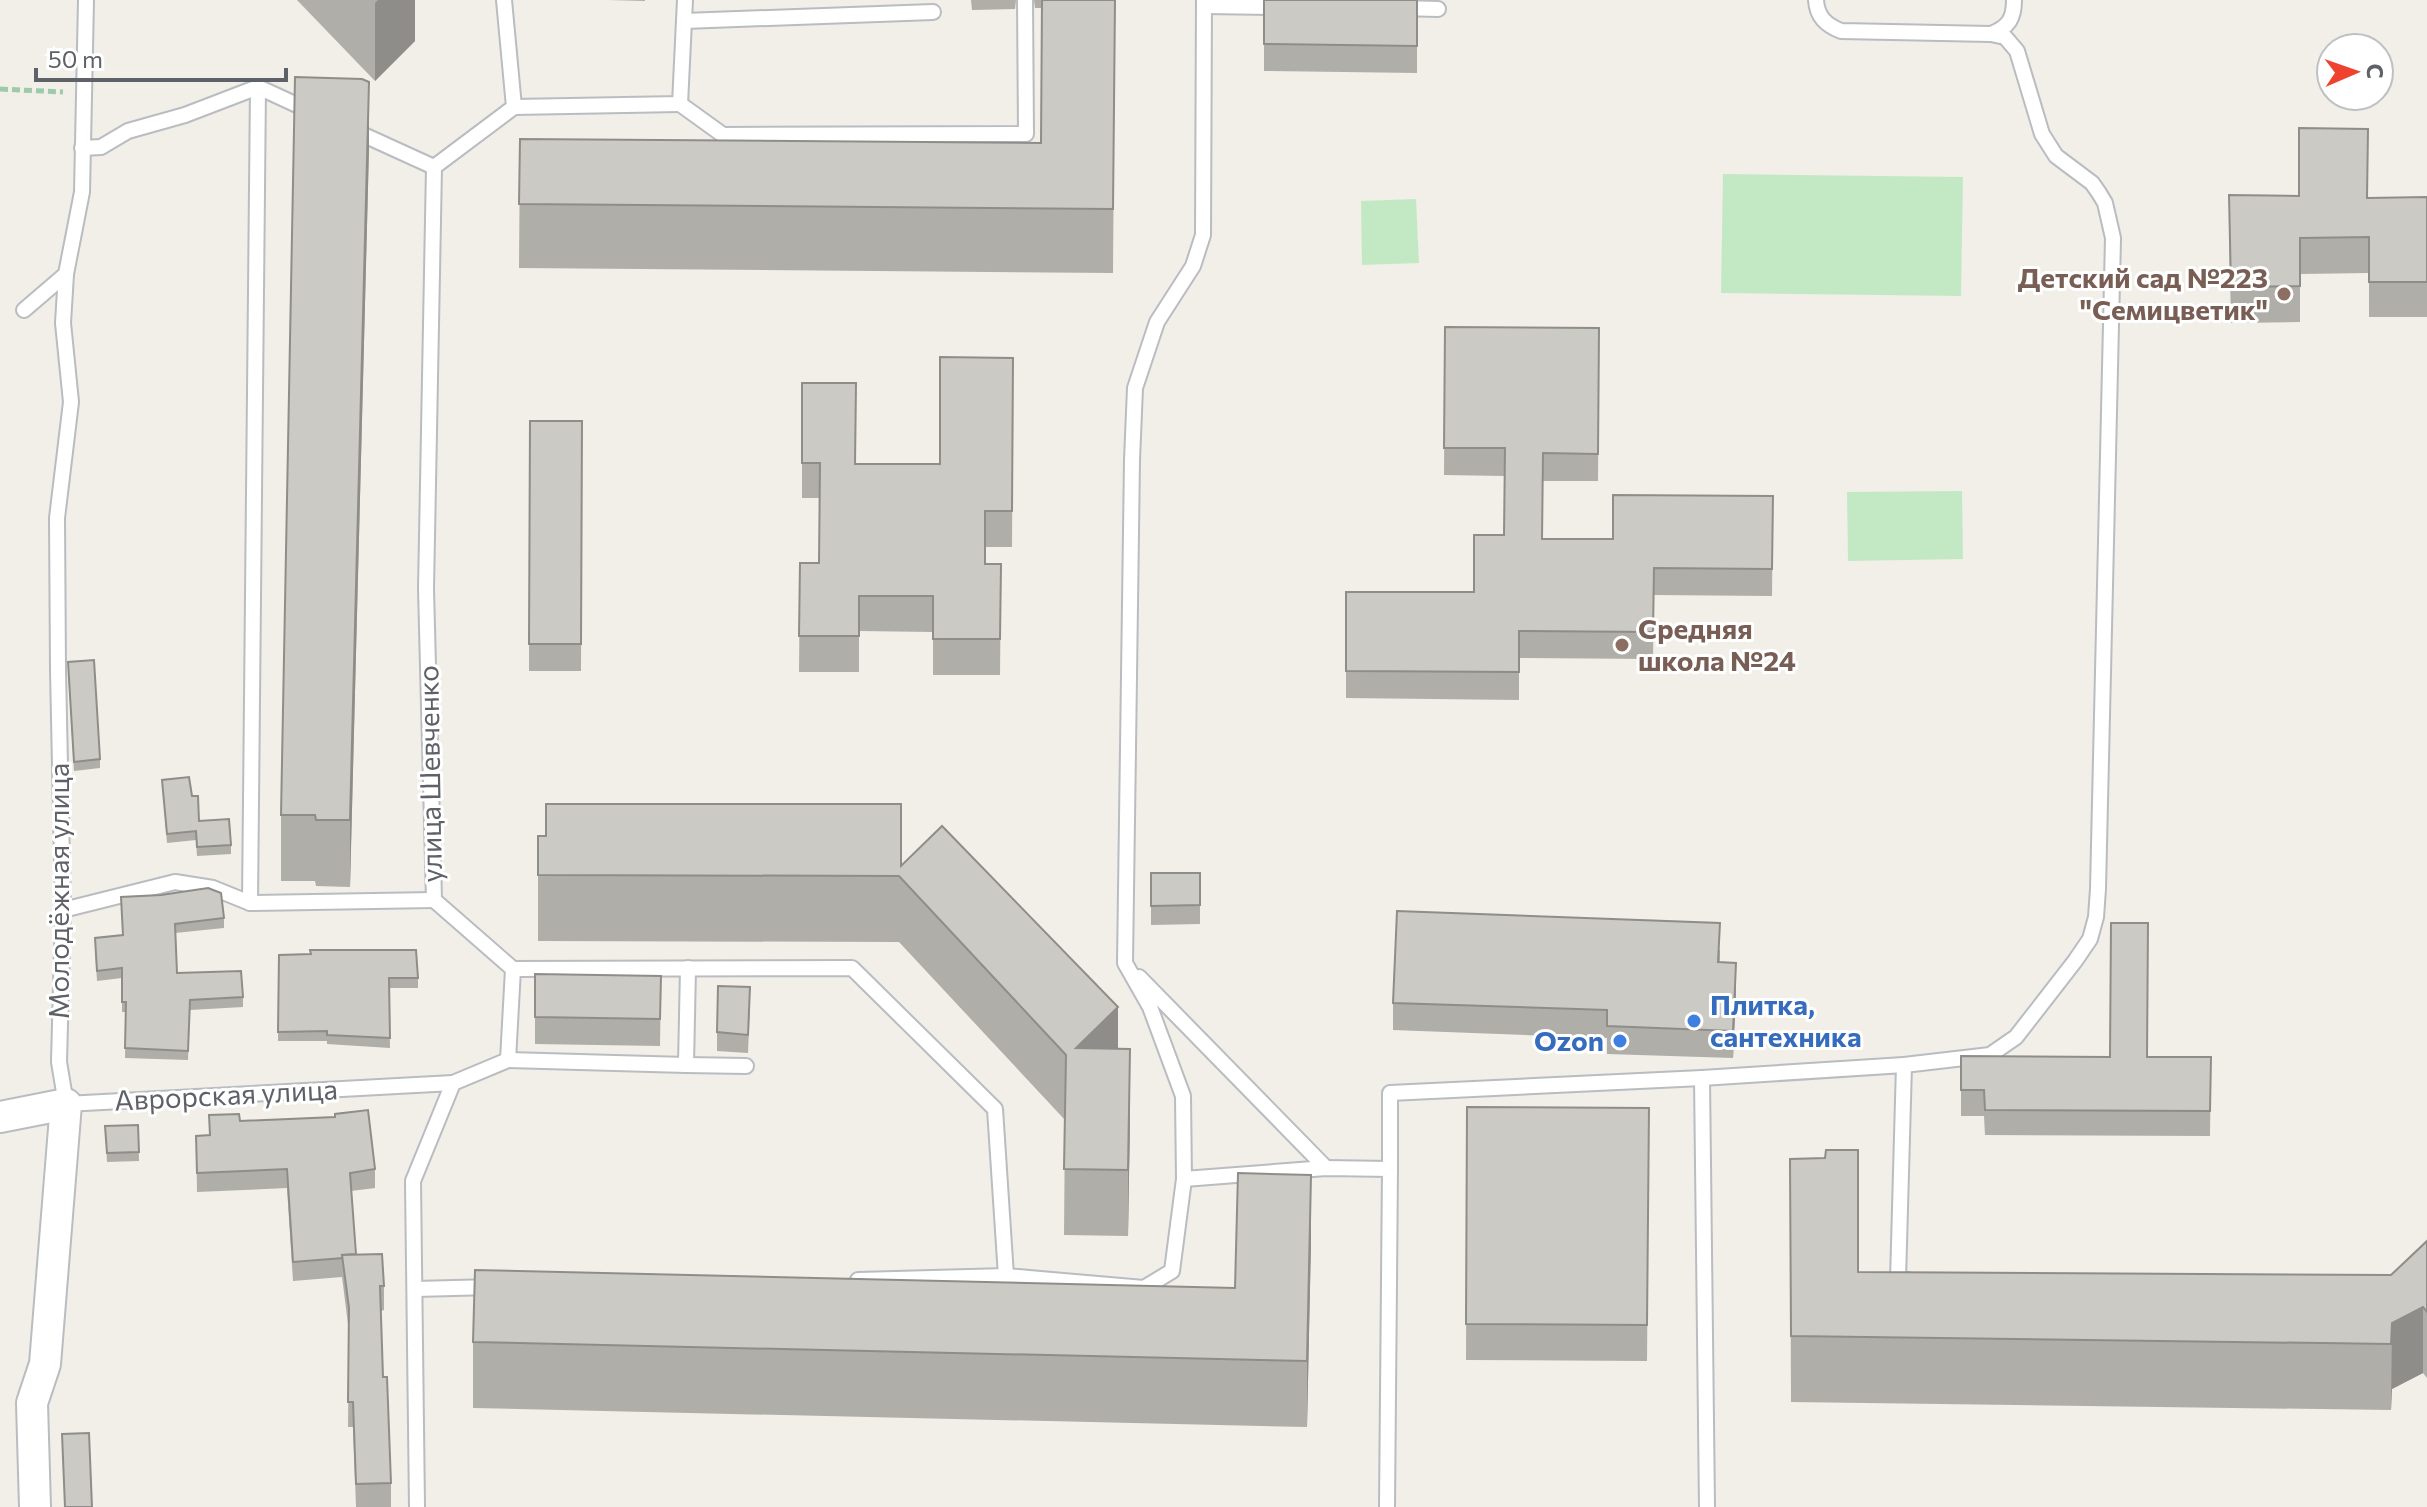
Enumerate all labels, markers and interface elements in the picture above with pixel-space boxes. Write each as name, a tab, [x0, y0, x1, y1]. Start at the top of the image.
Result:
scale bar	[36, 32, 286, 82]
north arrow	[2315, 32, 2395, 112]
text: 50 m	[48, 44, 103, 73]
text: С	[2362, 63, 2389, 79]
place label: Детский сад №223 "Семицветик"	[2018, 260, 2268, 326]
marker: Детский сад №223 "Семицветик"	[2275, 285, 2293, 303]
place label: Средняя школа №24	[1638, 611, 1796, 677]
marker: Средняя школа №24	[1613, 636, 1631, 654]
street label: улица Шевченко	[410, 665, 448, 883]
street label: Молодёжная улица	[41, 763, 75, 1019]
place label: Плитка, сантехника	[1710, 987, 1862, 1053]
marker: Плитка, сантехника	[1685, 1012, 1703, 1030]
place label: Ozon	[1534, 1023, 1604, 1057]
marker: Ozon	[1611, 1032, 1629, 1050]
street label: Аврорская улица	[113, 1071, 339, 1117]

